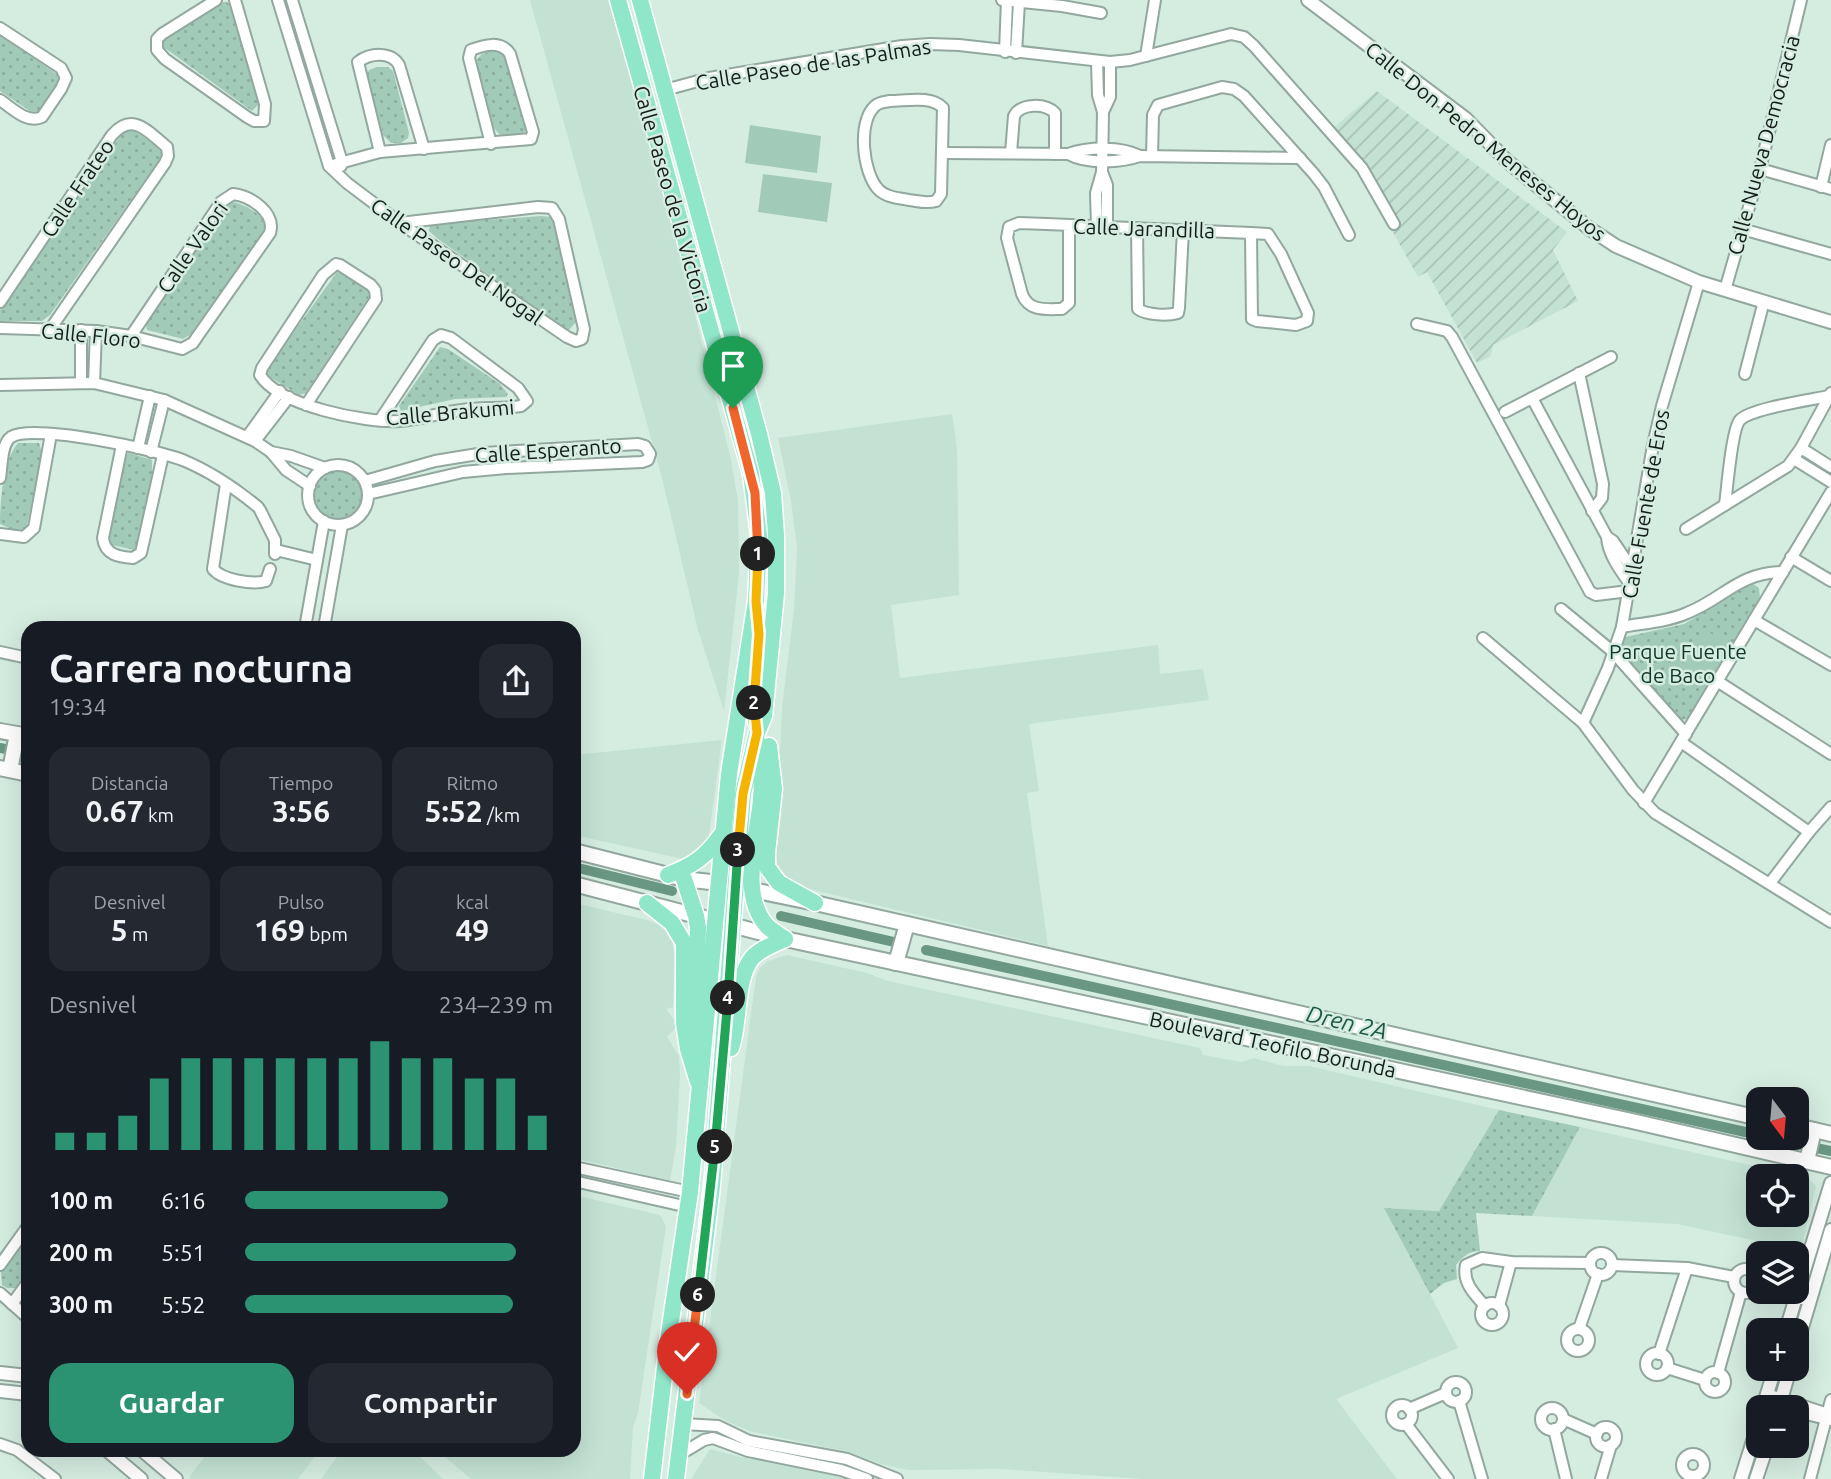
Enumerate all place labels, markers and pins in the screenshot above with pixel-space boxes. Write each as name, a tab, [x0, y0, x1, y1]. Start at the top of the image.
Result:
pin	[703, 336, 763, 408]
pin: 1	[740, 536, 776, 572]
pin: 2	[736, 686, 772, 720]
pin: 3	[720, 832, 756, 868]
pin: 4	[710, 981, 746, 1016]
pin: 5	[698, 1130, 732, 1164]
pin: 6	[680, 1278, 716, 1312]
pin	[657, 1322, 717, 1394]

